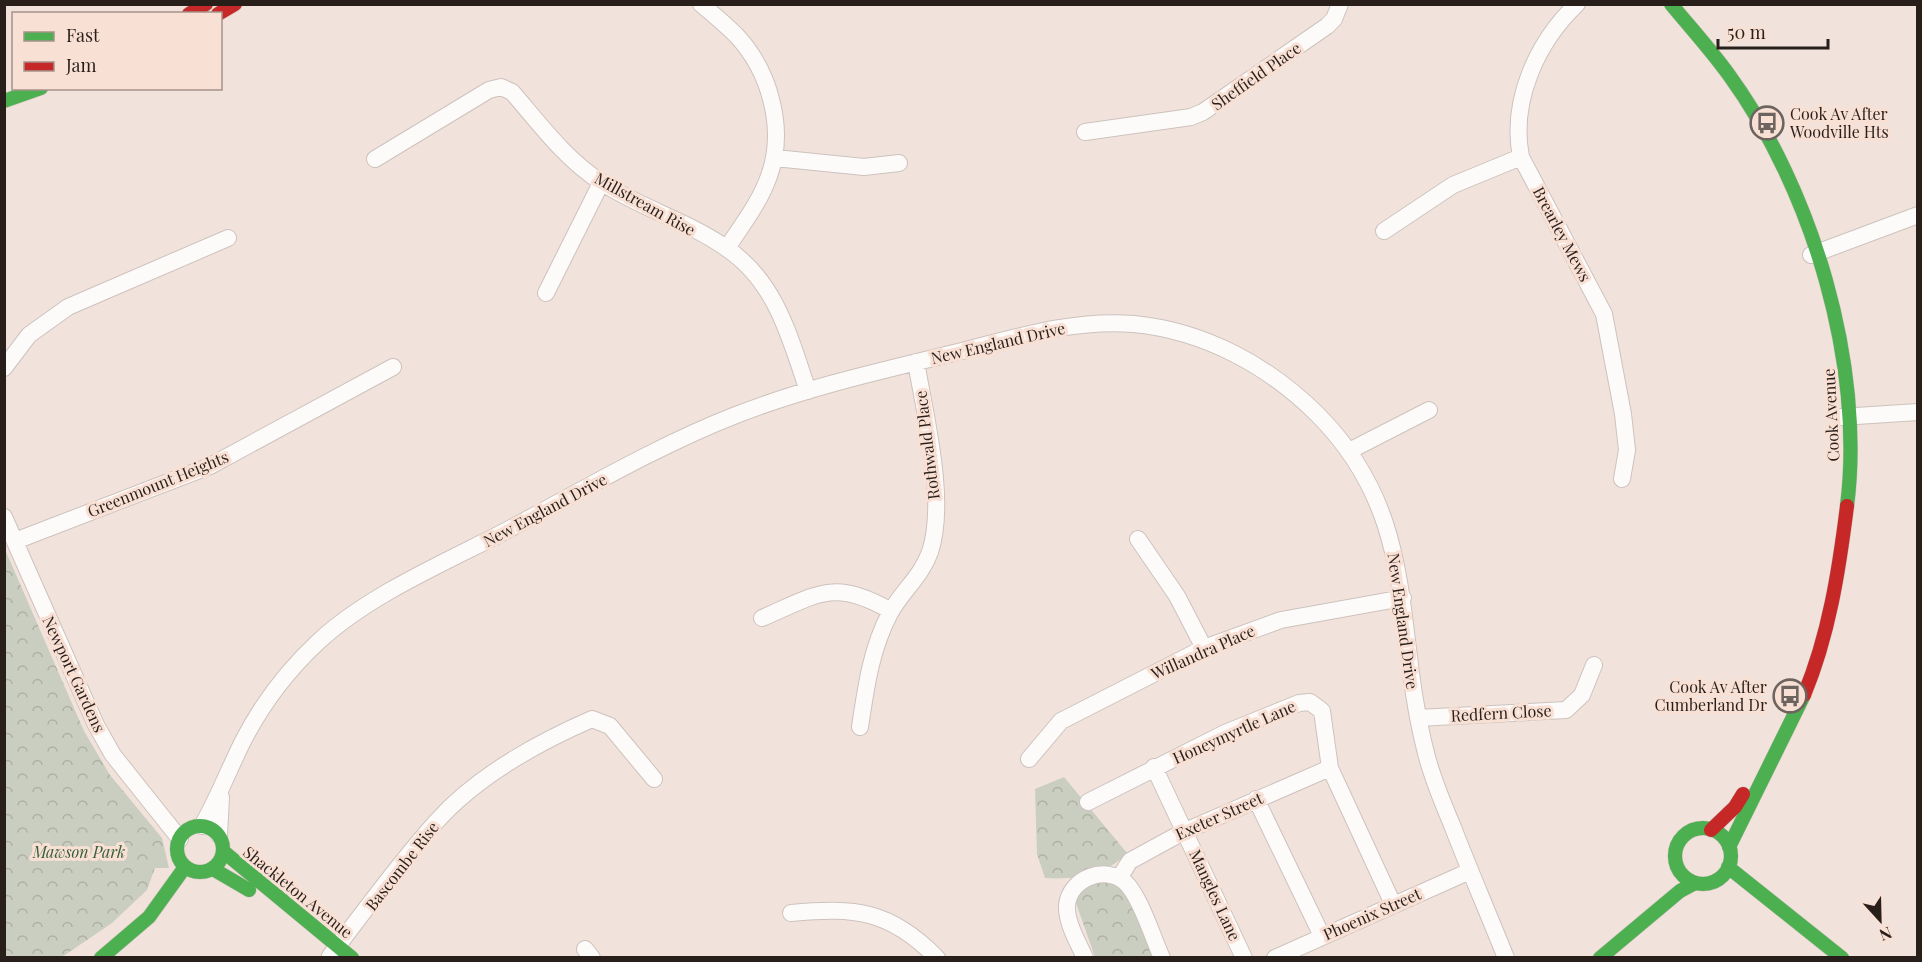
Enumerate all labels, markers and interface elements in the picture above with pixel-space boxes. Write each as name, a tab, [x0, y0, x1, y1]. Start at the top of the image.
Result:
legend	[12, 12, 222, 90]
scale bar	[1718, 12, 1828, 50]
text: 50 m	[1727, 20, 1766, 44]
text: Fast	[66, 23, 100, 47]
street label: Sheffield Place	[1207, 37, 1305, 114]
text: Jam	[65, 53, 96, 77]
place label: Cook Av After Woodville Hts	[1789, 103, 1889, 142]
bus stop icon: Cook Av After Woodville Hts	[1749, 105, 1785, 141]
street label: Millstream Rise	[591, 167, 699, 240]
street label: Brearley Mews	[1529, 183, 1596, 285]
street label: New England Drive	[929, 317, 1067, 368]
street label: Cook Avenue	[1818, 368, 1843, 462]
street label: Rothwald Place	[909, 389, 944, 501]
street label: Greenmount Heights	[84, 446, 231, 521]
street label: New England Drive	[479, 468, 610, 551]
street label: New England Drive	[1384, 552, 1423, 690]
street label: Newport Gardens	[38, 612, 111, 735]
street label: Willandra Place	[1147, 619, 1258, 684]
place label: Cook Av After Cumberland Dr	[1655, 676, 1767, 715]
bus stop icon: Cook Av After Cumberland Dr	[1772, 678, 1808, 714]
street label: Honeymyrtle Lane	[1169, 695, 1299, 768]
street label: Redfern Close	[1450, 699, 1552, 726]
street label: Exeter Street	[1172, 787, 1266, 844]
street label: Bascombe Rise	[360, 817, 443, 914]
park label: Mawson Park	[32, 841, 125, 862]
street label: Shackleton Avenue	[239, 841, 357, 942]
street label: Mangles Lane	[1185, 846, 1246, 944]
street label: Phoenix Street	[1320, 883, 1424, 944]
north arrow	[1850, 890, 1910, 950]
text: N	[1876, 922, 1895, 946]

